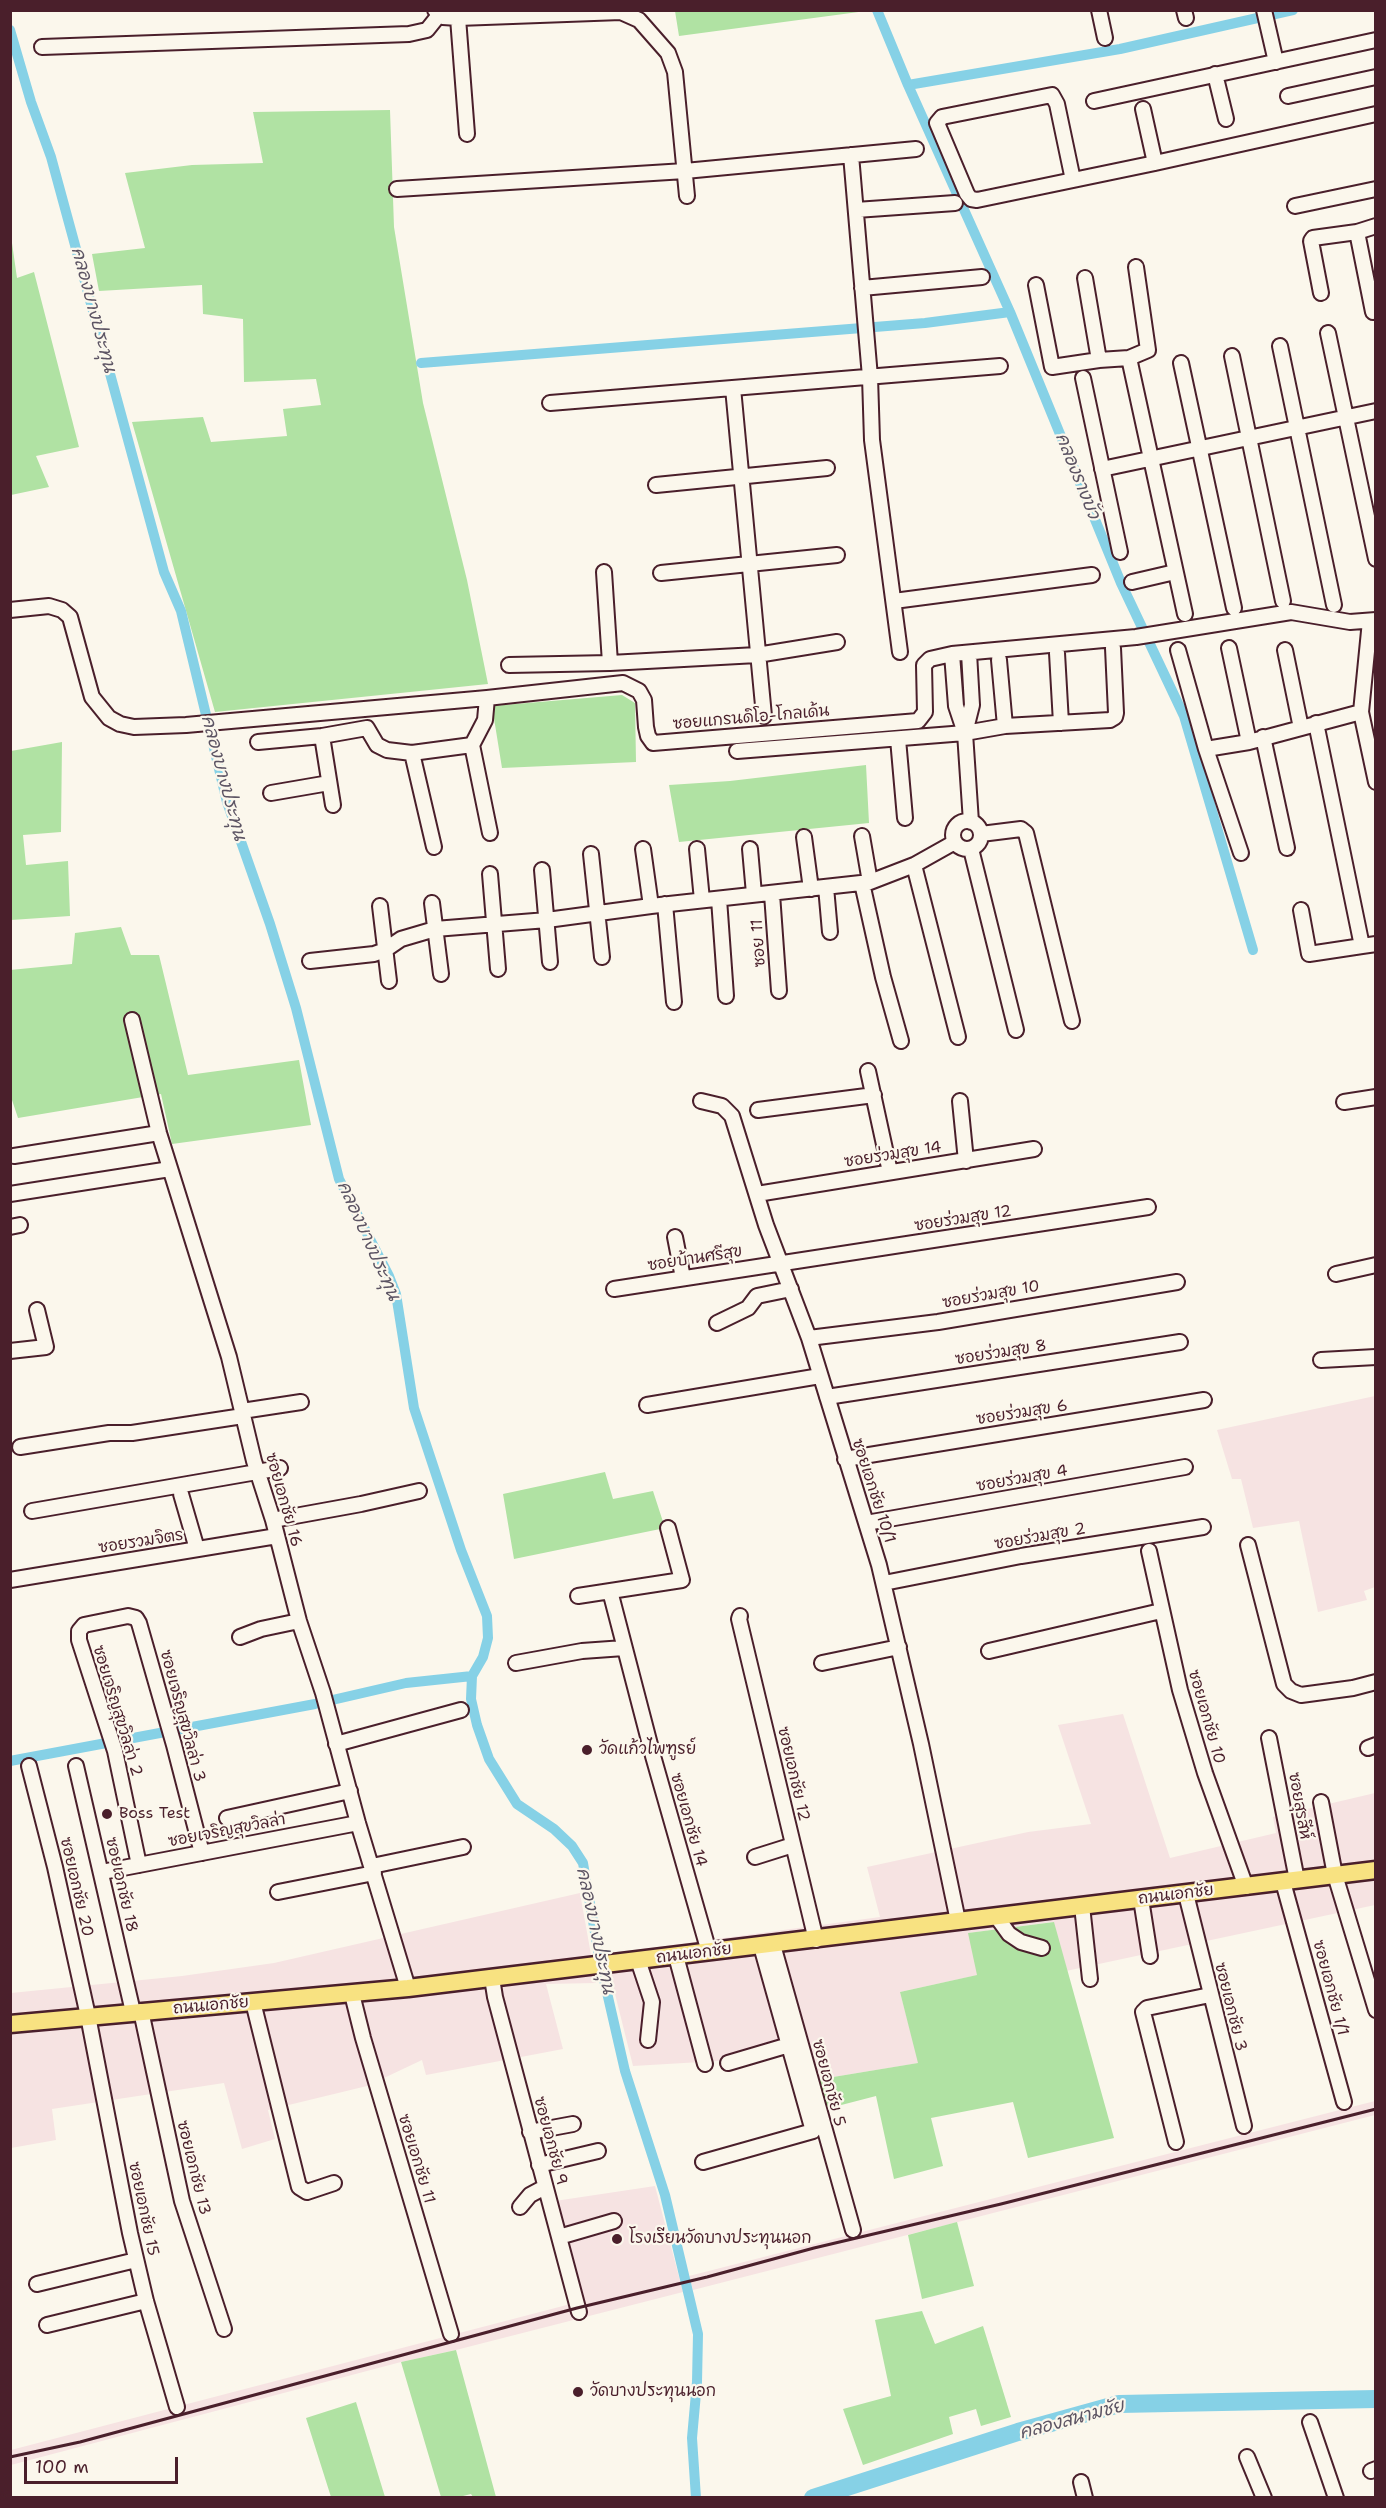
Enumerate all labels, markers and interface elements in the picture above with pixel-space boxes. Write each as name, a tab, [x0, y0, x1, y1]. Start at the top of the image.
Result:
water label: คลองบางประทุน	[66, 245, 120, 375]
water label: คลองรางบัว	[1050, 430, 1104, 522]
street label: ซอยแกรนดิโอ-โกลเด้น	[672, 702, 830, 734]
water label: คลองบางประทุน	[196, 713, 250, 843]
street label: ซอย 11	[748, 918, 770, 968]
street label: ซอยร่วมสุข 14	[843, 1138, 943, 1172]
water label: คลองบางประทุน	[332, 1178, 404, 1304]
street label: ซอยร่วมสุข 12	[913, 1202, 1013, 1236]
street label: ซอยบ้านศรีสุข	[646, 1242, 744, 1276]
street label: ซอยร่วมสุข 10	[941, 1277, 1041, 1313]
street label: ซอยร่วมสุข 8	[954, 1336, 1048, 1370]
street label: ซอยร่วมสุข 6	[975, 1396, 1069, 1430]
street label: ซอยเอกชัย 10/1	[847, 1436, 899, 1546]
street label: ซอยเอกชัย 16	[260, 1451, 306, 1549]
street label: ซอยร่วมสุข 4	[975, 1462, 1069, 1496]
street label: ซอยร่วมสุข 2	[993, 1520, 1087, 1554]
street label: ซอยรวมจิตร	[97, 1526, 185, 1558]
street label: ซอยเจริญสุขวิลล่า 2	[88, 1643, 146, 1779]
street label: ซอยเจริญสุขวิลล่า 3	[155, 1648, 209, 1784]
street label: ซอยเอกชัย 10	[1183, 1668, 1229, 1766]
street label: ซอยเอกชัย 12	[773, 1725, 813, 1823]
place label: วัดแก้วไพฑูรย์	[599, 1740, 696, 1760]
marker: วัดแก้วไพฑูรย์	[580, 1743, 594, 1757]
street label: ซอยเอกชัย 14	[665, 1771, 711, 1869]
street label: ซอยสุรสีห์	[1284, 1771, 1314, 1841]
place label: Boss Test	[119, 1804, 190, 1824]
marker: Boss Test	[100, 1807, 114, 1821]
street label: ซอยเจริญสุขวิลล่า	[167, 1810, 287, 1852]
street label: ซอยเอกชัย 20	[55, 1835, 97, 1939]
street label: ซอยเอกชัย 18	[101, 1835, 141, 1935]
water label: คลองบางประทุน	[571, 1866, 619, 1996]
street label: ถนนเอกชัย	[1137, 1881, 1215, 1909]
street label: ซอยเอกชัย 1/1	[1308, 1938, 1352, 2038]
street label: ถนนเอกชัย	[655, 1940, 733, 1968]
street label: ซอยเอกชัย 3	[1210, 1961, 1250, 2053]
street label: ถนนเอกชัย	[172, 1993, 250, 2019]
street label: ซอยเอกชัย 5	[807, 2037, 849, 2129]
street label: ซอยเอกชัย 9	[529, 2095, 571, 2187]
street label: ซอยเอกชัย 11	[393, 2112, 439, 2206]
street label: ซอยเอกชัย 13	[172, 2119, 214, 2217]
street label: ซอยเอกชัย 15	[124, 2160, 162, 2258]
place label: โรงเรียนวัดบางประทุนนอก	[629, 2229, 811, 2249]
marker: โรงเรียนวัดบางประทุนนอก	[610, 2232, 624, 2246]
place label: วัดบางประทุนนอก	[590, 2382, 716, 2402]
marker: วัดบางประทุนนอก	[571, 2385, 585, 2399]
water label: คลองสนามชัย	[1017, 2396, 1127, 2444]
scale bar	[27, 2445, 182, 2483]
text: 100 m	[35, 2455, 89, 2479]

